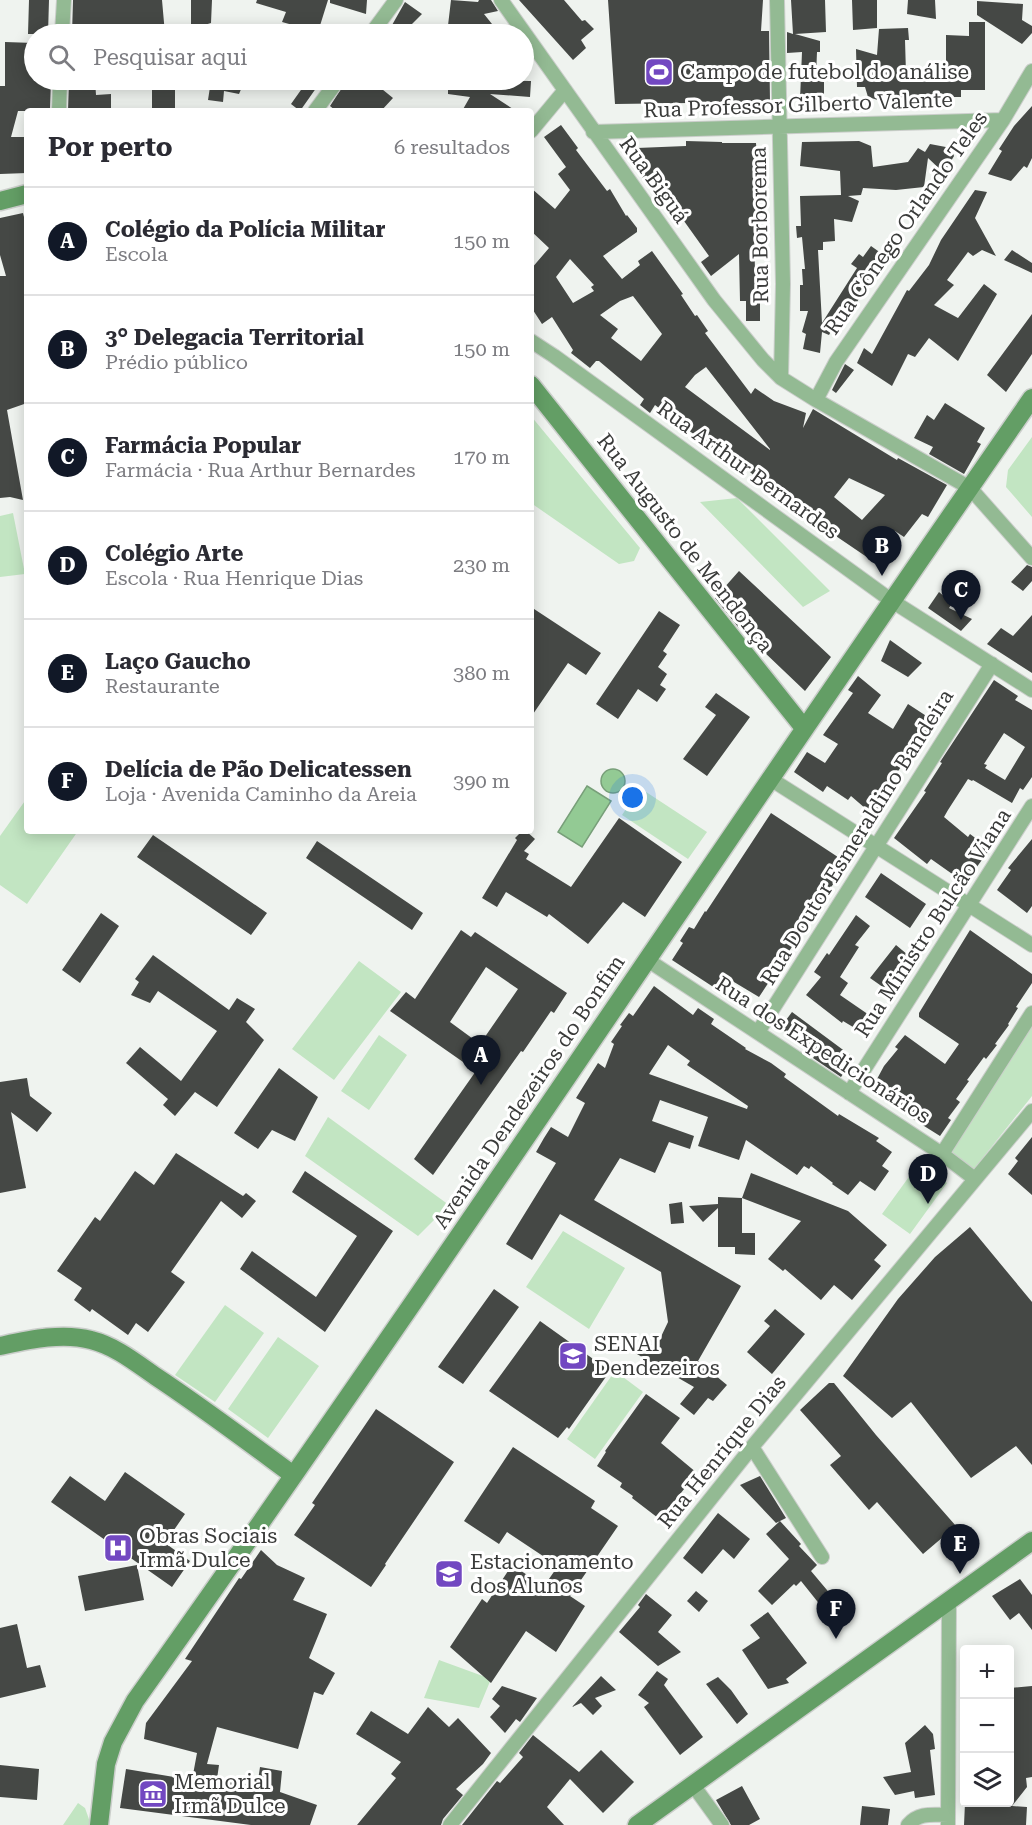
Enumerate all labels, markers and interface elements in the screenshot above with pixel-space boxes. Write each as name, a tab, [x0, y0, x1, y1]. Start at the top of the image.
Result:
search box	[24, 24, 534, 90]
icon: search	[45, 41, 78, 74]
text: Pesquisar aqui	[93, 45, 247, 70]
sports icon: Campo de futebol do análise	[643, 56, 675, 88]
place label: Campo de futebol do análise	[680, 60, 969, 84]
street label: Rua Professor Gilberto Valente	[643, 88, 953, 122]
street label: Rua Cônego Orlando Teles	[820, 107, 992, 339]
text: Por perto	[48, 132, 173, 162]
street label: Rua Biguá	[615, 132, 694, 228]
text: 6 resultados	[394, 135, 510, 159]
street label: Rua Borborema	[747, 146, 773, 303]
text: Colégio da Polícia Militar	[105, 217, 386, 242]
text: A	[60, 229, 75, 253]
text: 150 m	[453, 229, 510, 253]
text: Escola	[105, 242, 168, 266]
text: 3° Delegacia Territorial	[105, 325, 364, 350]
text: B	[60, 337, 75, 361]
text: 150 m	[453, 337, 510, 361]
text: Prédio público	[105, 350, 248, 374]
street label: Rua Arthur Bernardes	[653, 396, 843, 544]
street label: Rua Augusto de Mendonça	[592, 429, 778, 657]
text: Farmácia Popular	[105, 433, 301, 458]
text: C	[61, 445, 75, 469]
text: 170 m	[453, 445, 510, 469]
text: Farmácia · Rua Arthur Bernardes	[105, 458, 416, 482]
pin: B	[862, 526, 902, 576]
text: Colégio Arte	[105, 541, 243, 566]
text: D	[59, 553, 76, 577]
text: 230 m	[453, 553, 510, 577]
text: Escola · Rua Henrique Dias	[105, 566, 363, 590]
pin: C	[942, 570, 980, 620]
text: Laço Gaucho	[105, 649, 251, 674]
text: E	[61, 661, 74, 685]
text: 380 m	[453, 661, 510, 685]
text: Restaurante	[105, 674, 220, 698]
street label: Rua Doutor Esmeraldino Bandeira	[756, 684, 959, 989]
text: Delícia de Pão Delicatessen	[105, 757, 412, 782]
text: F	[61, 769, 74, 793]
text: 390 m	[453, 769, 510, 793]
text: Loja · Avenida Caminho da Areia	[105, 782, 417, 806]
your location	[618, 783, 647, 812]
street label: Rua Ministro Bulcão Viana	[850, 804, 1016, 1042]
street label: Avenida Dendezeiros do Bonfim	[428, 951, 630, 1233]
street label: Rua dos Expedicionários	[711, 972, 935, 1128]
pin: A	[462, 1036, 500, 1085]
pin: D	[908, 1154, 948, 1204]
place label: SENAI Dendezeiros	[594, 1332, 720, 1380]
school or university icon: SENAI Dendezeiros	[557, 1340, 589, 1372]
street label: Rua Henrique Dias	[653, 1371, 791, 1533]
place label: Obras Sociais Irmã Dulce	[139, 1524, 277, 1572]
pin: E	[940, 1524, 980, 1574]
hospital icon: Obras Sociais Irmã Dulce	[102, 1532, 134, 1564]
place label: Estacionamento dos Alunos	[470, 1550, 634, 1598]
school or university icon: Estacionamento dos Alunos	[433, 1558, 465, 1590]
pin: F	[816, 1590, 856, 1639]
map controls	[960, 1645, 1014, 1807]
button: +	[960, 1645, 1014, 1699]
button: −	[960, 1699, 1014, 1753]
button: layers	[960, 1753, 1014, 1807]
place label: Memorial Irmã Dulce	[174, 1770, 285, 1818]
museum icon: Memorial Irmã Dulce	[137, 1778, 169, 1810]

